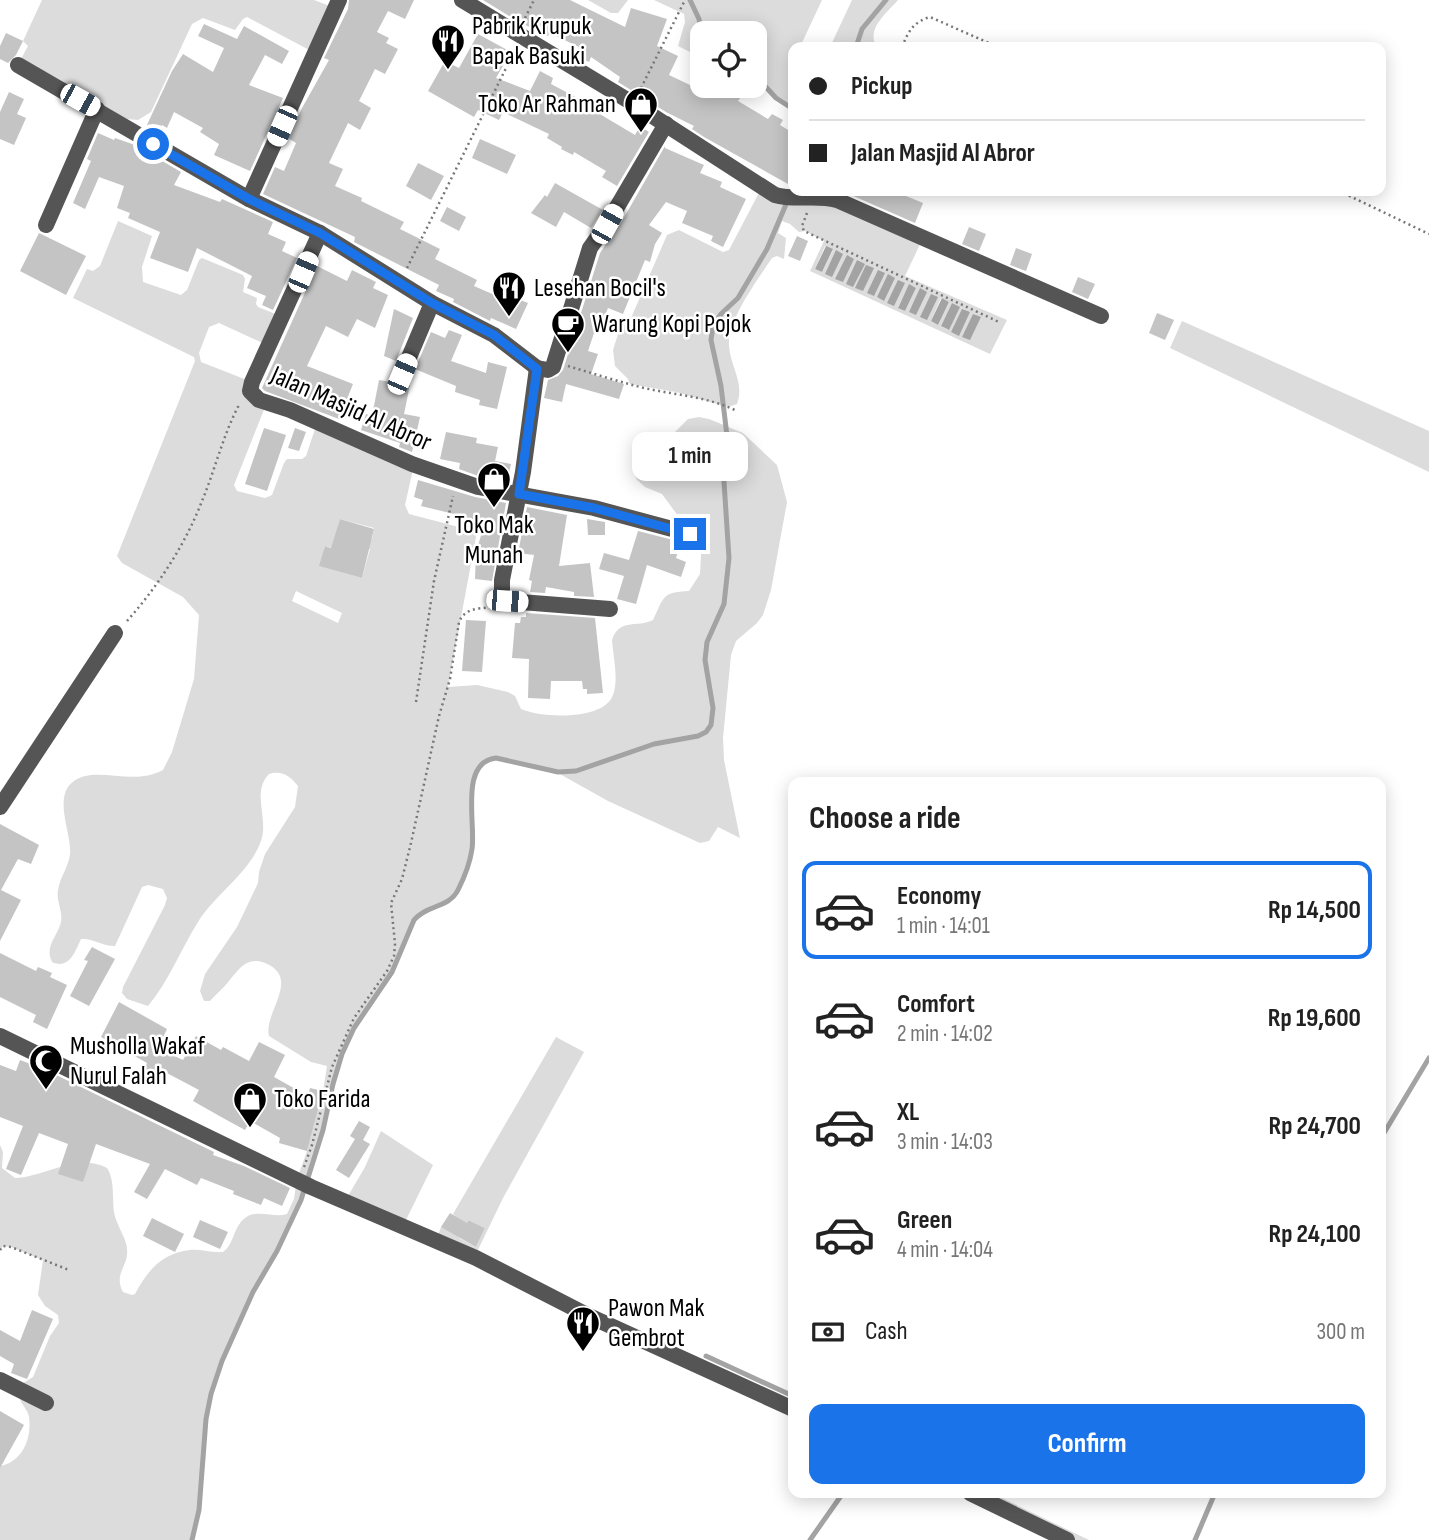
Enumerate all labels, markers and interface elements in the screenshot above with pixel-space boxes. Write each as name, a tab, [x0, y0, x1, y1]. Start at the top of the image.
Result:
place label: Pabrik Krupuk Bapak Basuki	[472, 11, 591, 72]
map controls	[690, 21, 767, 98]
button: locate	[690, 21, 767, 98]
restaurant icon: Pabrik Krupuk Bapak Basuki	[429, 22, 467, 71]
text: Pickup	[851, 71, 913, 102]
car	[57, 81, 104, 119]
shop icon: Toko Ar Rahman	[622, 85, 660, 134]
place label: Toko Ar Rahman	[478, 89, 616, 120]
car	[264, 103, 301, 149]
route start	[137, 128, 169, 160]
text: Jalan Masjid Al Abror	[851, 138, 1035, 169]
car	[588, 201, 627, 247]
car	[286, 249, 321, 295]
restaurant icon: Lesehan Bocil's	[490, 269, 528, 318]
place label: Lesehan Bocil's	[534, 273, 666, 304]
cafe icon: Warung Kopi Pojok	[549, 305, 587, 354]
place label: Warung Kopi Pojok	[592, 309, 751, 340]
car	[385, 351, 420, 397]
street label: Jalan Masjid Al Abror	[265, 359, 437, 458]
callout: 1 min	[632, 433, 748, 482]
text: 1 min	[669, 442, 711, 470]
shop icon: Toko Mak Munah	[475, 460, 513, 509]
place label: Toko Mak Munah	[454, 510, 534, 571]
route end	[674, 518, 706, 550]
car	[486, 589, 529, 613]
text: Choose a ride	[809, 799, 961, 838]
icon: car	[813, 879, 876, 942]
text: Economy	[897, 881, 981, 912]
text: Rp 14,500	[1268, 895, 1361, 926]
text: 1 min · 14:01	[897, 912, 990, 940]
icon: car	[813, 987, 876, 1050]
text: Comfort	[897, 989, 975, 1020]
text: Rp 19,600	[1268, 1003, 1361, 1034]
text: 2 min · 14:02	[897, 1020, 993, 1048]
place label: Musholla Wakaf Nurul Falah	[70, 1031, 206, 1092]
mosque icon: Musholla Wakaf Nurul Falah	[27, 1042, 65, 1091]
shop icon: Toko Farida	[231, 1080, 269, 1129]
place label: Toko Farida	[274, 1084, 371, 1115]
icon: car	[813, 1095, 876, 1158]
text: XL	[897, 1097, 919, 1128]
text: Rp 24,700	[1268, 1111, 1361, 1142]
text: 3 min · 14:03	[897, 1128, 993, 1156]
icon: car	[813, 1203, 876, 1266]
text: Green	[897, 1205, 952, 1236]
text: Rp 24,100	[1268, 1219, 1361, 1250]
text: 4 min · 14:04	[897, 1236, 993, 1264]
place label: Pawon Mak Gembrot	[608, 1293, 705, 1354]
restaurant icon: Pawon Mak Gembrot	[564, 1304, 602, 1353]
icon: cash	[809, 1313, 847, 1351]
text: Cash	[865, 1316, 908, 1347]
text: 300 m	[1316, 1318, 1365, 1346]
button: Confirm	[809, 1404, 1365, 1484]

